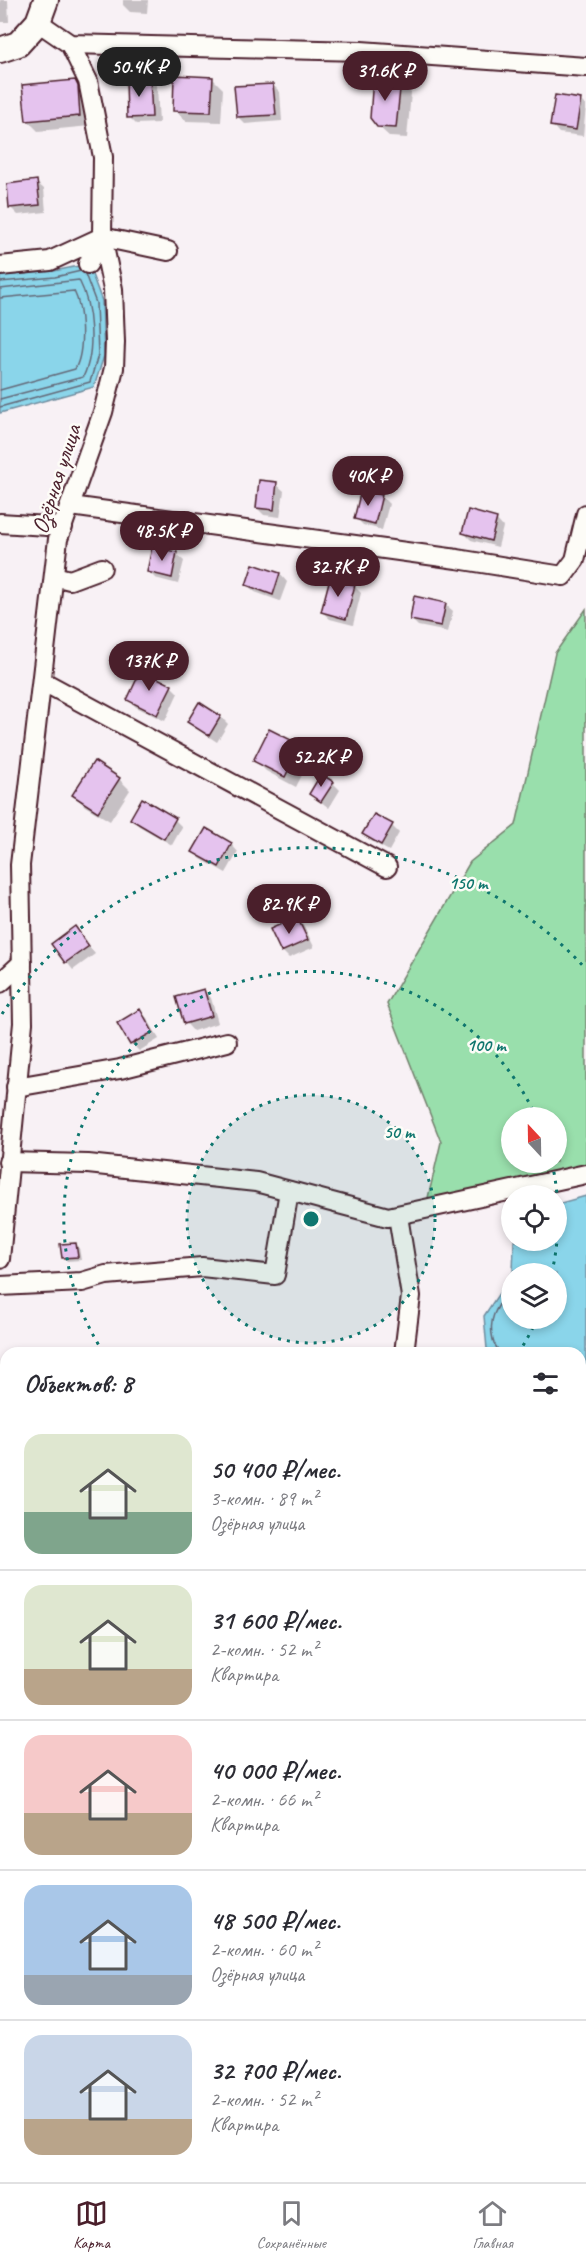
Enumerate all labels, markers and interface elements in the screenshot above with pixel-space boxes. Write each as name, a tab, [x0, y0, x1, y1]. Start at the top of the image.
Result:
pin: 50.4K ₽	[84, 47, 194, 98]
pin: 31.6K ₽	[330, 51, 440, 102]
text: 50.4K ₽	[111, 54, 167, 79]
text: 31.6K ₽	[357, 58, 413, 83]
street label: Озёрная улица	[24, 419, 89, 538]
pin: 40K ₽	[326, 456, 410, 507]
text: 40K ₽	[346, 463, 390, 488]
pin: 48.5K ₽	[107, 511, 217, 562]
text: 48.5K ₽	[134, 518, 190, 543]
pin: 32.7K ₽	[283, 547, 393, 598]
text: 32.7K ₽	[310, 554, 366, 579]
pin: 137K ₽	[100, 641, 198, 692]
text: 137K ₽	[123, 648, 175, 673]
pin: 52.2K ₽	[266, 737, 376, 788]
text: 52.2K ₽	[293, 744, 349, 769]
text: 150 m	[449, 872, 489, 894]
pin: 82.9K ₽	[234, 884, 344, 935]
text: 82.9K ₽	[261, 891, 317, 916]
text: 100 m	[467, 1034, 507, 1056]
north arrow	[501, 1107, 567, 1173]
map controls	[501, 1107, 567, 1329]
text: 50 m	[384, 1121, 416, 1143]
button: locate	[501, 1185, 567, 1251]
centre of rings	[301, 1209, 321, 1229]
button: layers	[501, 1263, 567, 1329]
text: Объектов: 8	[24, 1367, 133, 1400]
icon: filters	[529, 1367, 562, 1400]
text: 50 400 ₽/мес.	[210, 1453, 341, 1486]
icon: home	[72, 1458, 144, 1530]
text: 3-комн. · 89 m²	[210, 1486, 318, 1511]
text: Озёрная улица	[210, 1511, 304, 1536]
text: 31 600 ₽/мес.	[210, 1604, 341, 1637]
icon: home	[72, 1609, 144, 1681]
text: 2-комн. · 52 m²	[210, 1637, 318, 1662]
text: Квартира	[210, 1662, 278, 1687]
text: 40 000 ₽/мес.	[210, 1754, 341, 1787]
icon: home	[72, 1759, 144, 1831]
text: 2-комн. · 66 m²	[210, 1787, 318, 1812]
text: Квартира	[210, 1812, 278, 1837]
text: 48 500 ₽/мес.	[210, 1904, 341, 1937]
icon: home	[72, 1909, 144, 1981]
text: 2-комн. · 60 m²	[210, 1937, 318, 1962]
text: Озёрная улица	[210, 1962, 304, 1987]
text: 32 700 ₽/мес.	[210, 2054, 341, 2087]
icon: home	[72, 2059, 144, 2131]
text: 2-комн. · 52 m²	[210, 2087, 318, 2112]
text: Квартира	[210, 2112, 278, 2137]
tab: Карта	[73, 2197, 110, 2253]
tab: Сохранённые	[256, 2197, 326, 2253]
tab: Главная	[473, 2197, 513, 2253]

